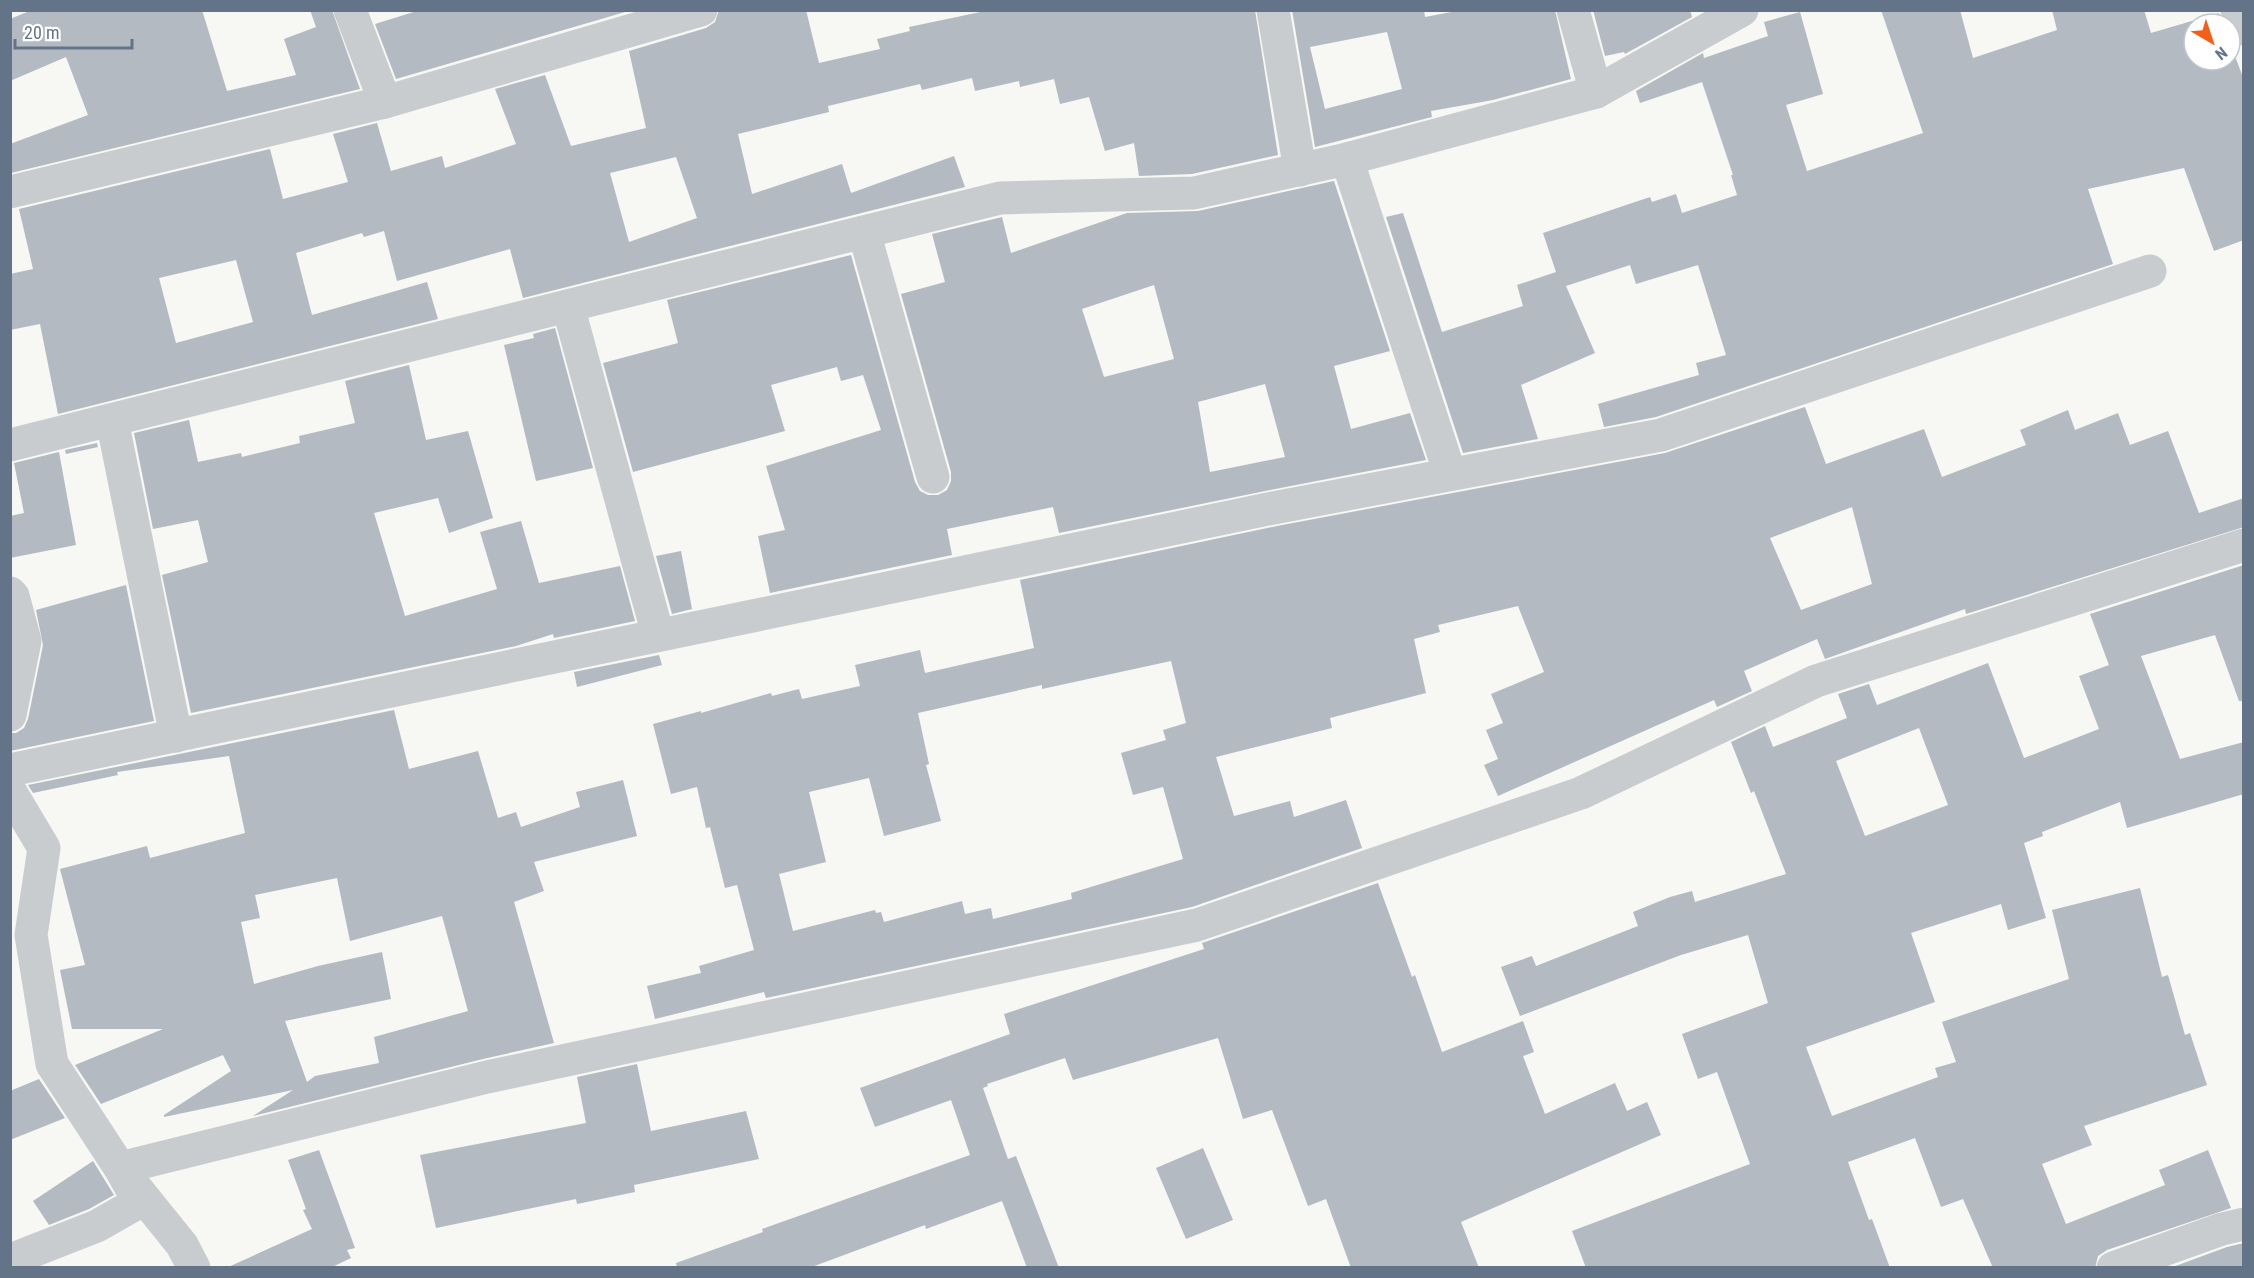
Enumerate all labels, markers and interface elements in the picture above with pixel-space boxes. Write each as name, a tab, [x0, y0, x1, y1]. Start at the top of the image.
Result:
scale bar	[15, 12, 132, 50]
north arrow	[2182, 12, 2242, 72]
text: 20 m	[24, 22, 59, 43]
text: N	[2211, 43, 2231, 64]

